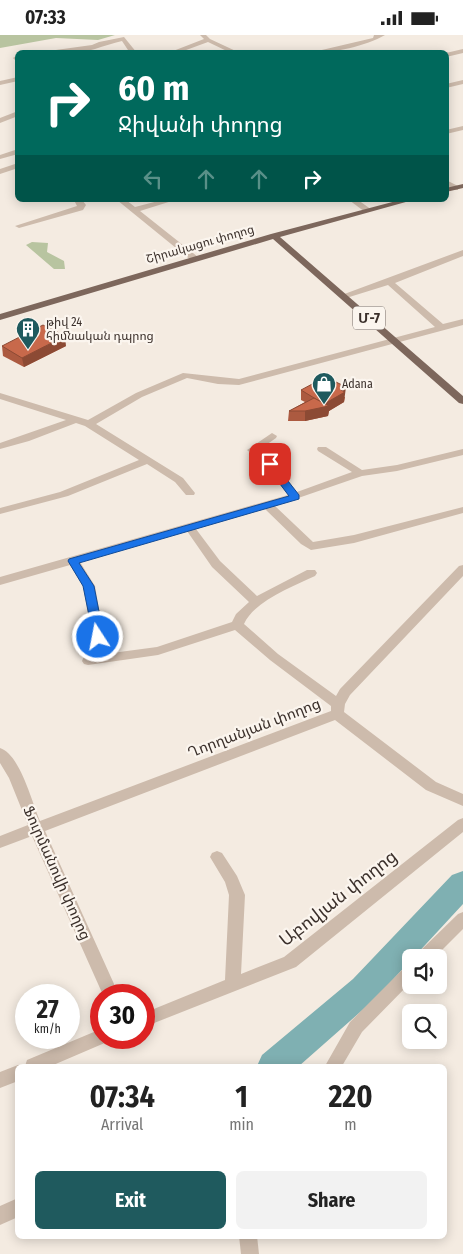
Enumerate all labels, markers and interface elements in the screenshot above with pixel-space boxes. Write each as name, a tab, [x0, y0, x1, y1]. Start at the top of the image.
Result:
text: 07:33	[25, 6, 66, 29]
text: 60 m	[118, 67, 189, 109]
icon: right	[35, 70, 100, 135]
text: Ջիվանի փողոց	[118, 111, 283, 138]
icon: left	[139, 165, 167, 193]
icon: ahead	[192, 165, 220, 193]
icon: ahead	[245, 165, 273, 193]
icon: right	[298, 165, 326, 193]
street label: Շիրակացու փողոց	[144, 222, 256, 266]
road number: Մ-7	[353, 307, 385, 329]
place label: թիվ 24 հիմնական դպրոց	[46, 315, 154, 343]
building icon: թիվ 24 հիմնական դպրոց	[15, 316, 41, 350]
shop icon: Adana	[311, 371, 337, 405]
place label: Adana	[342, 377, 373, 391]
pin	[249, 443, 291, 485]
icon: arrive	[256, 450, 284, 478]
position arrow	[71, 610, 123, 662]
street label: Ղորղանյան փողոց	[185, 694, 323, 762]
street label: Ֆուրմանովի փողոց	[19, 803, 95, 943]
street label: Աբովյան փողոց	[275, 845, 401, 951]
map controls	[402, 949, 447, 1049]
button: sound	[402, 949, 447, 994]
speed limit sign: 30	[90, 984, 155, 1049]
text: 27	[36, 995, 59, 1025]
button: search	[402, 1004, 447, 1049]
text: km/h	[34, 1022, 61, 1036]
text: 07:34	[89, 1079, 155, 1115]
text: 1	[235, 1079, 248, 1115]
text: 220	[328, 1079, 373, 1115]
text: Arrival	[101, 1115, 143, 1134]
text: min	[229, 1115, 254, 1134]
text: m	[344, 1115, 357, 1134]
button: Exit	[35, 1171, 226, 1229]
button: Share	[236, 1171, 427, 1229]

